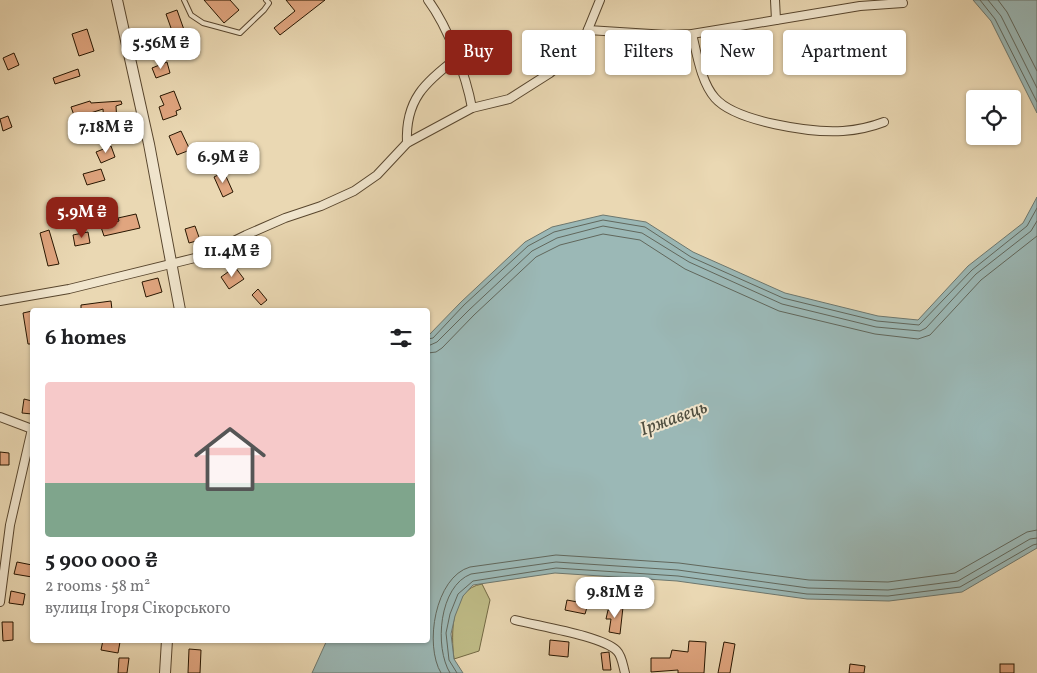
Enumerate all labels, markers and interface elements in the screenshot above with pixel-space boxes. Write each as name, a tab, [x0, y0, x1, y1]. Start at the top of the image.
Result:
pin: 5.56M ₴	[115, 28, 207, 70]
chip: Buy	[445, 30, 512, 75]
chip: Rent	[522, 30, 595, 75]
chip: Filters	[605, 30, 691, 75]
chip: New	[701, 30, 773, 75]
chip: Apartment	[783, 30, 906, 75]
text: 5.56M ₴	[132, 33, 190, 55]
map controls	[966, 90, 1021, 145]
button: locate	[966, 90, 1021, 145]
pin: 7.18M ₴	[60, 112, 152, 154]
text: 7.18M ₴	[79, 117, 133, 139]
pin: 6.9M ₴	[182, 142, 264, 184]
text: 6.9M ₴	[198, 147, 248, 169]
pin: 5.9M ₴	[41, 196, 123, 239]
text: 5.9M ₴	[57, 202, 107, 224]
pin: 11.4M ₴	[186, 236, 278, 278]
text: 11.4M ₴	[204, 241, 260, 263]
text: 6 homes	[45, 324, 126, 353]
icon: filters	[387, 324, 415, 352]
water label: Іржавець	[636, 395, 711, 443]
icon: home	[185, 414, 275, 504]
text: 5 900 000 ₴	[45, 547, 158, 576]
text: 2 rooms · 58 m²	[45, 576, 150, 598]
pin: 9.81M ₴	[569, 576, 661, 619]
text: 9.81M ₴	[586, 582, 644, 604]
text: вулиця Ігоря Сікорського	[45, 598, 230, 620]

